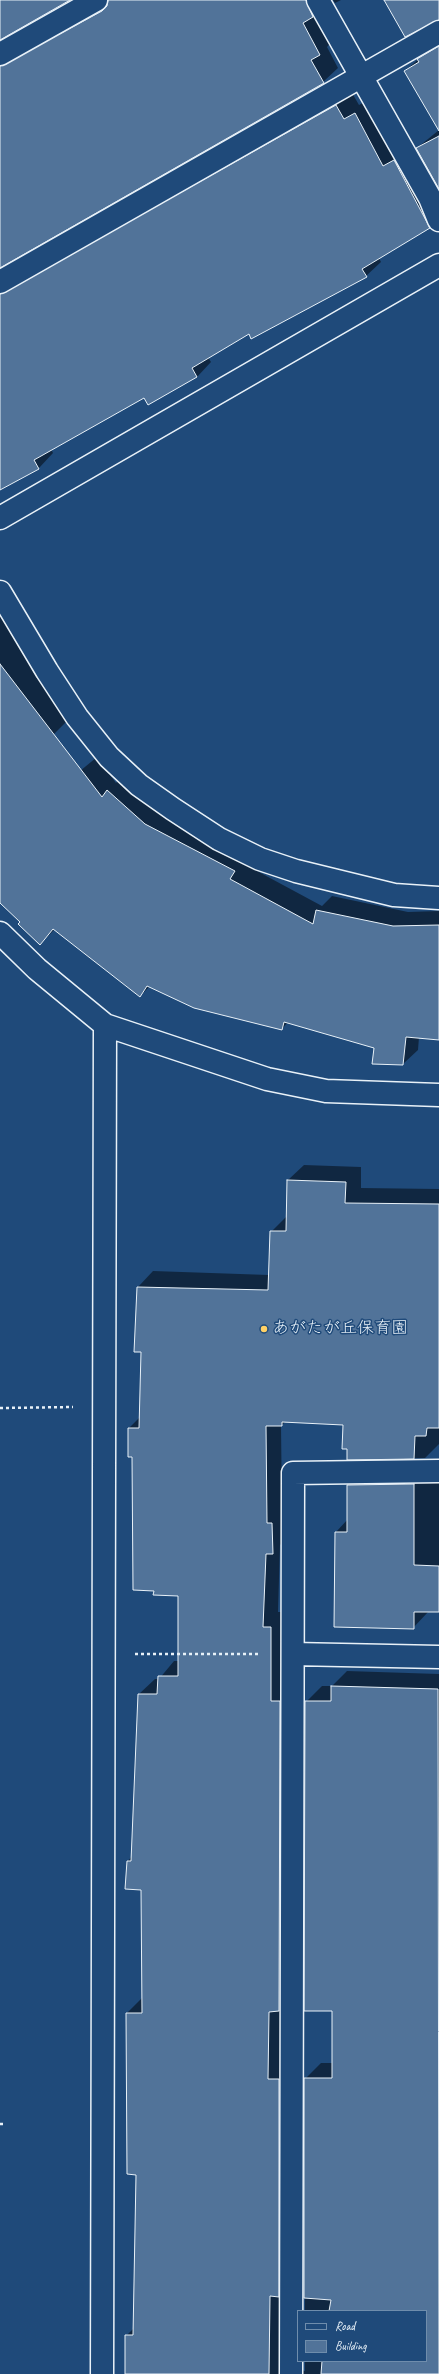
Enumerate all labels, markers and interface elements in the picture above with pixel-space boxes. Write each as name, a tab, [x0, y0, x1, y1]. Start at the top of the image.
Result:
place label: あがたが丘保育園	[272, 1319, 408, 1339]
marker: あがたが丘保育園	[259, 1324, 269, 1334]
legend	[297, 2310, 427, 2362]
text: Road	[335, 2318, 355, 2334]
text: Building	[335, 2338, 367, 2354]

